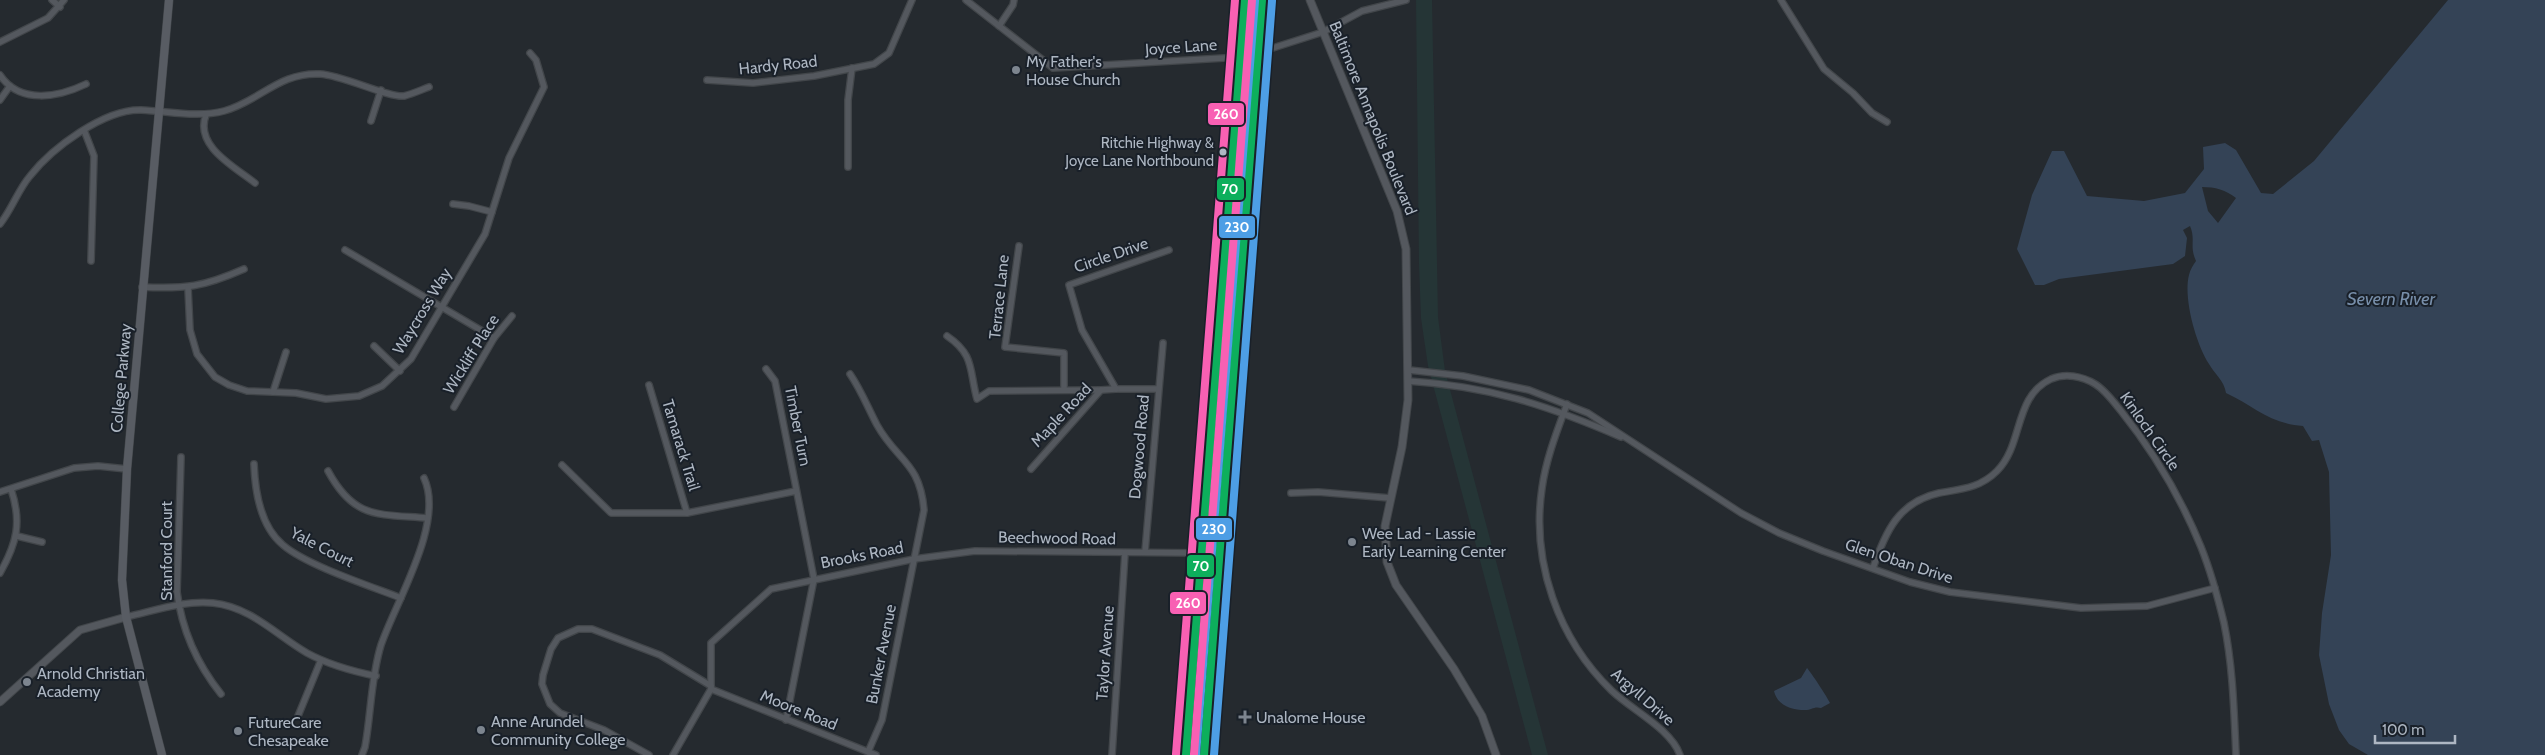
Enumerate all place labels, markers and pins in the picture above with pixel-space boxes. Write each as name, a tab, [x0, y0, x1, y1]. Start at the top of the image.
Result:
place label: My Father's House Church	[1026, 52, 1120, 89]
marker: My Father's House Church	[1010, 64, 1022, 76]
place label: Ritchie Highway & Joyce Lane Northbound	[1064, 134, 1214, 170]
marker: Ritchie Highway & Joyce Lane Northbound	[1218, 147, 1228, 157]
place label: Wee Lad - Lassie Early Learning Center	[1362, 524, 1507, 561]
marker: Wee Lad - Lassie Early Learning Center	[1346, 536, 1358, 548]
place label: Arnold Christian Academy	[37, 664, 145, 701]
marker: Arnold Christian Academy	[21, 676, 33, 688]
place label: Unalome House	[1256, 708, 1365, 727]
marker: Unalome House	[1238, 710, 1252, 724]
place label: Anne Arundel Community College	[491, 712, 626, 749]
place label: FutureCare Chesapeake	[248, 713, 329, 750]
marker: Anne Arundel Community College	[475, 724, 487, 736]
marker: FutureCare Chesapeake	[232, 725, 244, 737]

